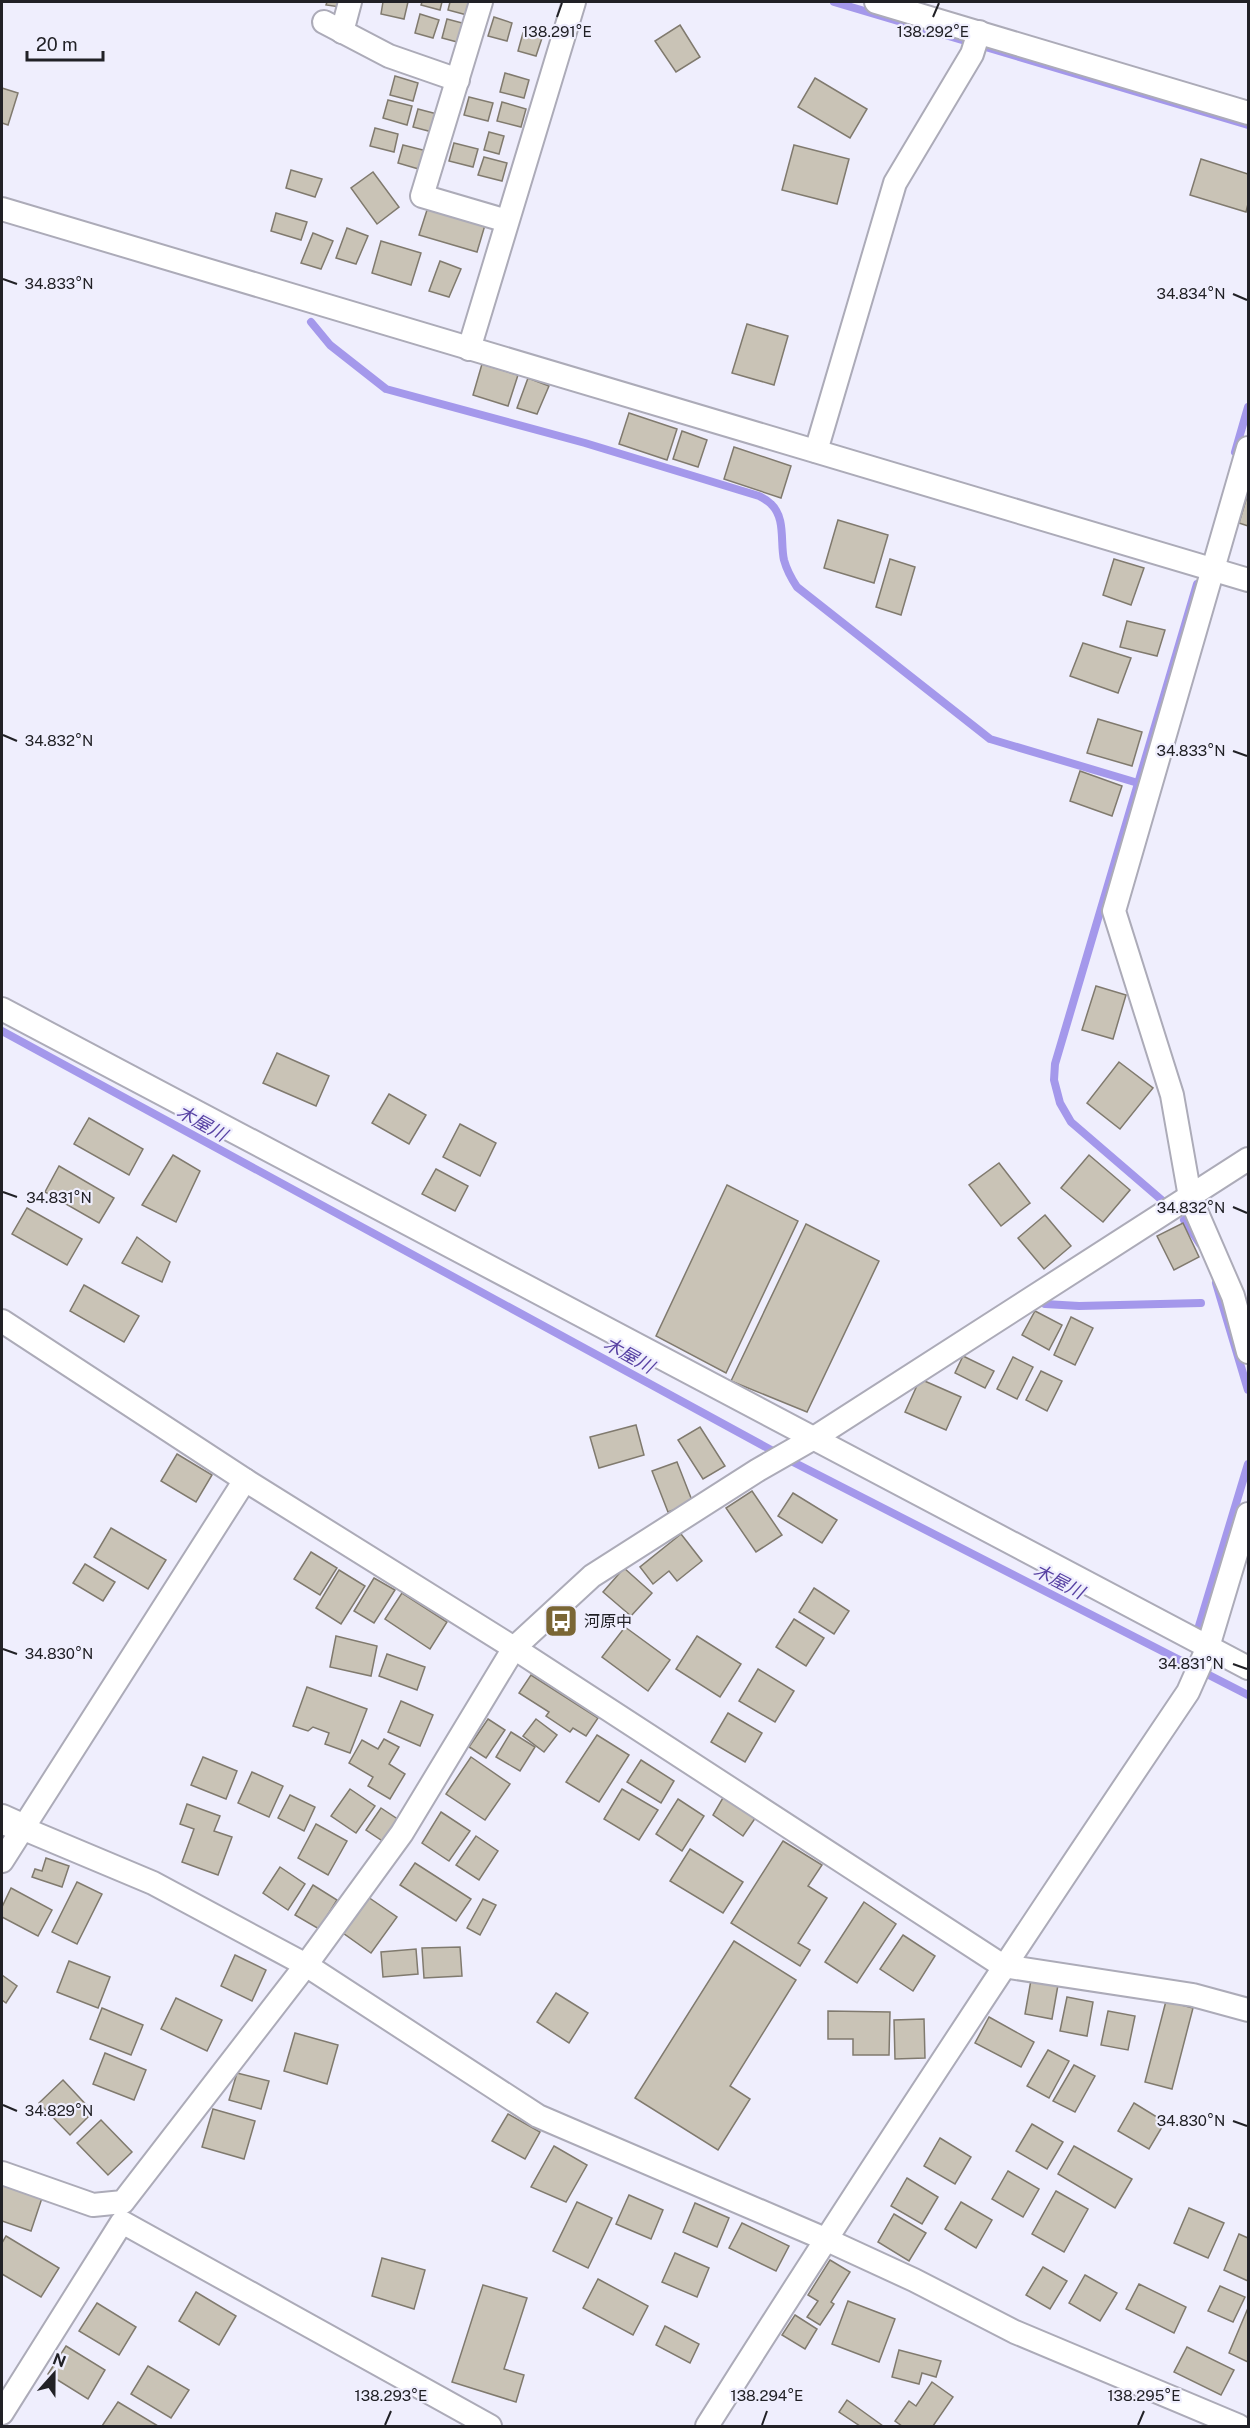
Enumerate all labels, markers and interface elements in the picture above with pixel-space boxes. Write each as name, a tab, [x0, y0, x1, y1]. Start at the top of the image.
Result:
text: 138.291°E	[522, 23, 592, 40]
text: 138.292°E	[897, 23, 969, 40]
scale bar	[27, 24, 104, 62]
text: 20 m	[36, 34, 78, 55]
text: 34.833°N	[25, 275, 93, 292]
text: 34.834°N	[1157, 285, 1225, 302]
text: 34.832°N	[25, 732, 93, 749]
text: 34.833°N	[1157, 742, 1225, 759]
water label: 木屋川	[173, 1101, 232, 1146]
text: 34.831°N	[26, 1189, 92, 1206]
text: 34.832°N	[1157, 1199, 1225, 1216]
water label: 木屋川	[600, 1333, 659, 1378]
water label: 木屋川	[1030, 1559, 1090, 1604]
bus stop icon: 河原中	[543, 1603, 579, 1639]
place label: 河原中	[584, 1612, 632, 1631]
text: 34.830°N	[25, 1645, 93, 1662]
text: 34.831°N	[1158, 1655, 1224, 1672]
text: 34.829°N	[25, 2102, 93, 2119]
text: 34.830°N	[1157, 2112, 1225, 2129]
north arrow	[24, 2344, 84, 2404]
text: N	[50, 2349, 68, 2372]
text: 138.293°E	[355, 2387, 427, 2404]
text: 138.294°E	[731, 2387, 803, 2404]
text: 138.295°E	[1107, 2387, 1181, 2404]

